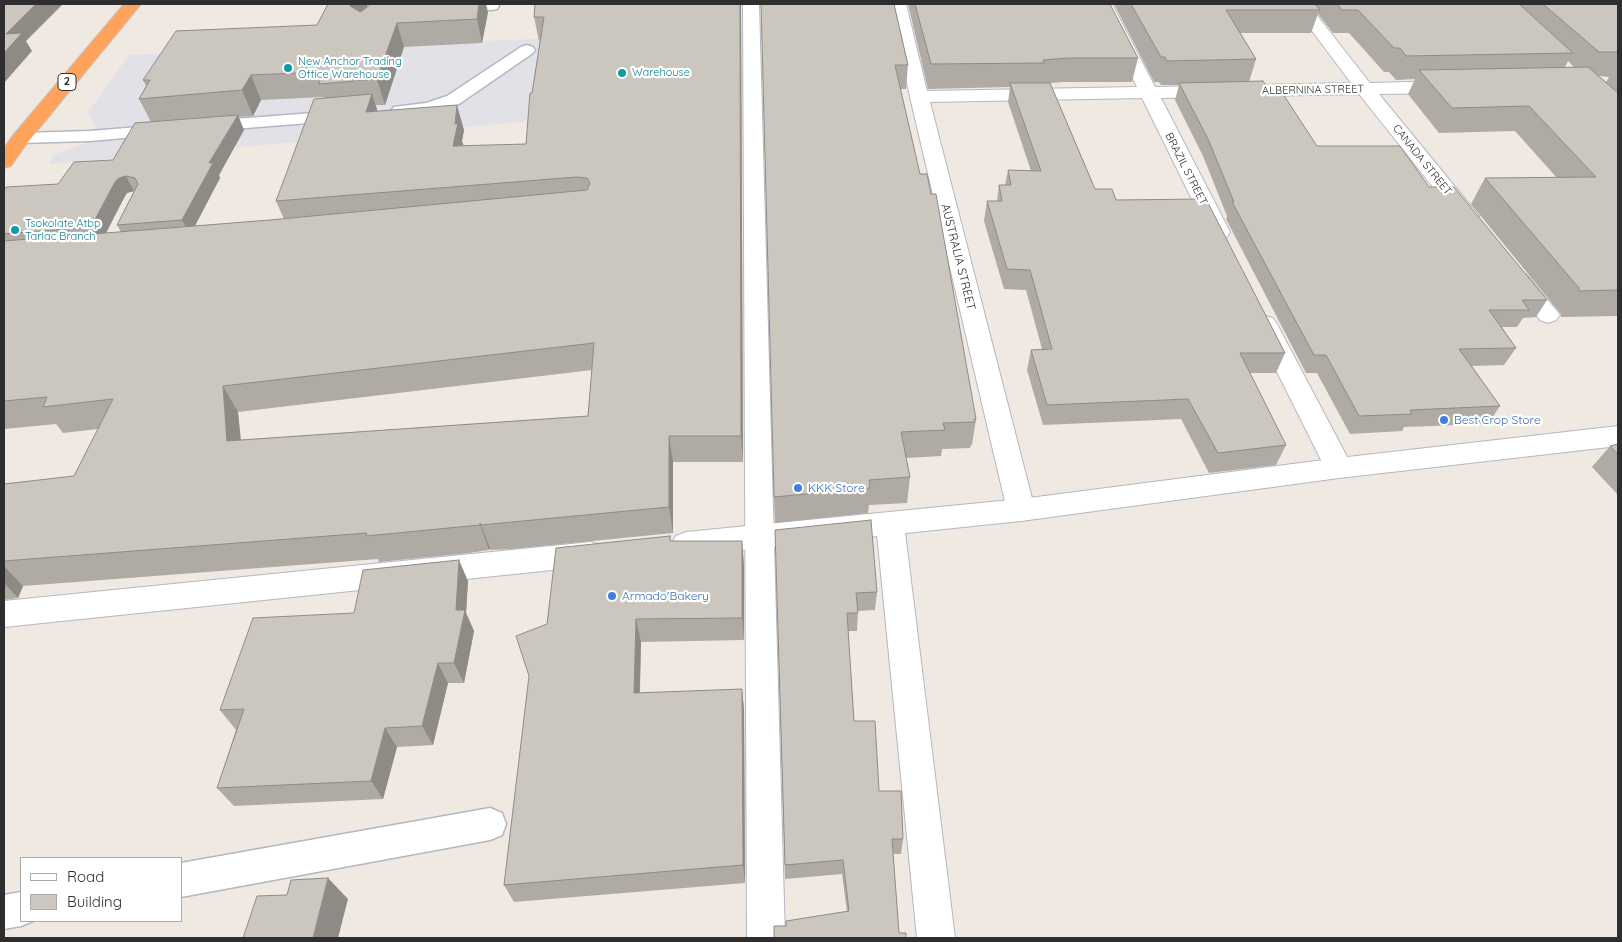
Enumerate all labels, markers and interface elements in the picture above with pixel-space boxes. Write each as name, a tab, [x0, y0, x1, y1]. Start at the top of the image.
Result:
place label: New Anchor Trading Office Warehouse	[298, 55, 402, 81]
marker: New Anchor Trading Office Warehouse	[282, 62, 294, 74]
place label: Warehouse	[632, 66, 690, 80]
marker: Warehouse	[616, 67, 628, 79]
road number: 2	[58, 74, 76, 90]
street label: ALBERNINA STREET	[1262, 83, 1364, 97]
street label: CANADA STREET	[1390, 122, 1454, 198]
street label: BRAZIL STREET	[1162, 131, 1210, 207]
street label: AUSTRALIA STREET	[938, 202, 978, 312]
place label: Tsokolate Atbp Tarlac Branch	[25, 217, 101, 243]
marker: Tsokolate Atbp Tarlac Branch	[9, 224, 21, 236]
place label: Best Crop Store	[1454, 413, 1541, 427]
marker: Best Crop Store	[1438, 414, 1450, 426]
place label: KKK Store	[808, 481, 865, 495]
marker: KKK Store	[792, 482, 804, 494]
place label: Armado'Bakery	[622, 589, 709, 603]
marker: Armado'Bakery	[606, 590, 618, 602]
legend	[20, 857, 182, 922]
text: Road	[67, 867, 104, 886]
text: Building	[67, 892, 122, 911]

